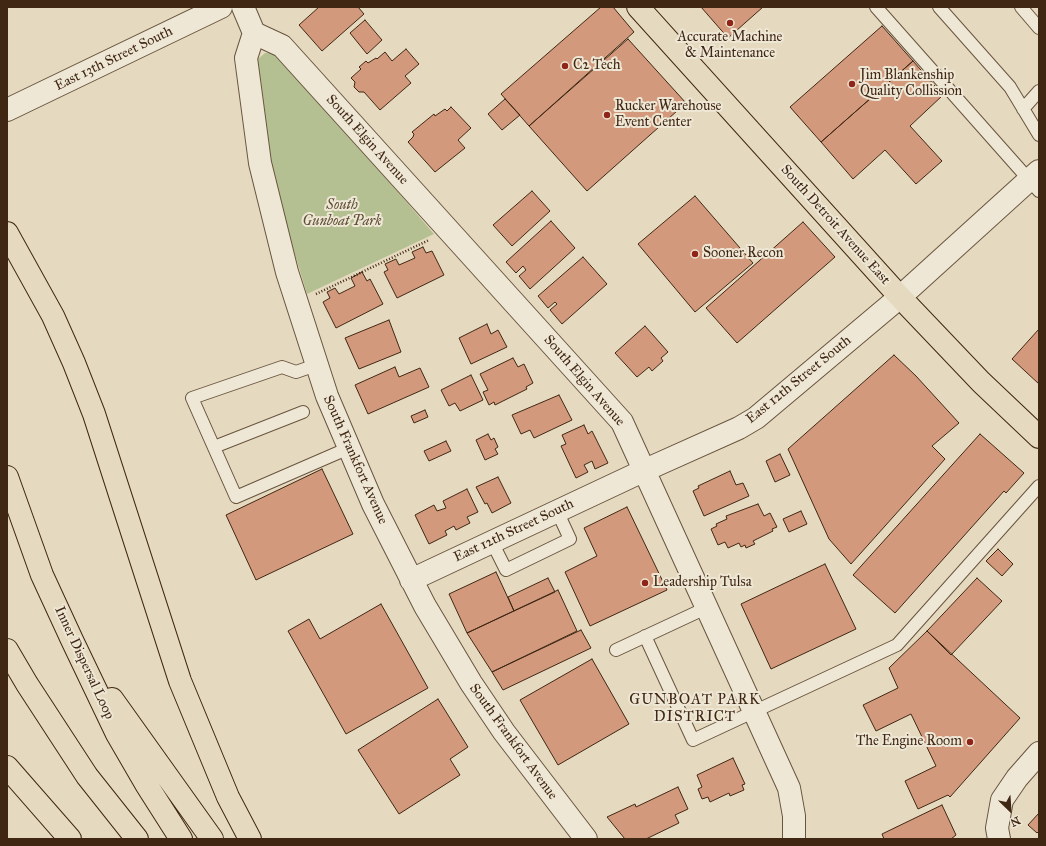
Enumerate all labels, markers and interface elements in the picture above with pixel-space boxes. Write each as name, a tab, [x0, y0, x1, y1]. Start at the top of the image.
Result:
marker: Accurate Machine & Maintenance	[725, 18, 735, 28]
street label: East 13th Street South	[52, 23, 176, 95]
place label: Accurate Machine & Maintenance	[678, 30, 782, 62]
place label: C2 Tech	[573, 58, 620, 74]
marker: C2 Tech	[560, 61, 570, 71]
place label: Jim Blankenship Quality Collission	[860, 68, 962, 100]
marker: Jim Blankenship Quality Collission	[847, 79, 857, 89]
street label: South Elgin Avenue	[322, 92, 412, 188]
place label: Rucker Warehouse Event Center	[615, 99, 721, 132]
marker: Rucker Warehouse Event Center	[602, 110, 612, 120]
street label: South Detroit Avenue East	[777, 162, 893, 288]
park label: South Gunboat Park	[303, 198, 381, 230]
place label: Sooner Recon	[703, 246, 783, 262]
marker: Sooner Recon	[690, 249, 700, 259]
street label: South Elgin Avenue	[540, 332, 628, 430]
street label: East 12th Street South	[743, 332, 855, 428]
street label: South Frankfort Avenue	[319, 393, 391, 527]
street label: East 12th Street South	[451, 496, 577, 566]
place label: Leadership Tulsa	[653, 575, 752, 591]
marker: Leadership Tulsa	[640, 578, 650, 588]
street label: Inner Dispersal Loop	[50, 604, 118, 722]
street label: South Frankfort Avenue	[465, 681, 561, 803]
district label: GUNBOAT PARK DISTRICT	[629, 691, 761, 726]
place label: The Engine Room	[856, 734, 962, 750]
marker: The Engine Room	[965, 737, 975, 747]
north arrow	[990, 790, 1030, 830]
text: N	[1008, 813, 1022, 829]

